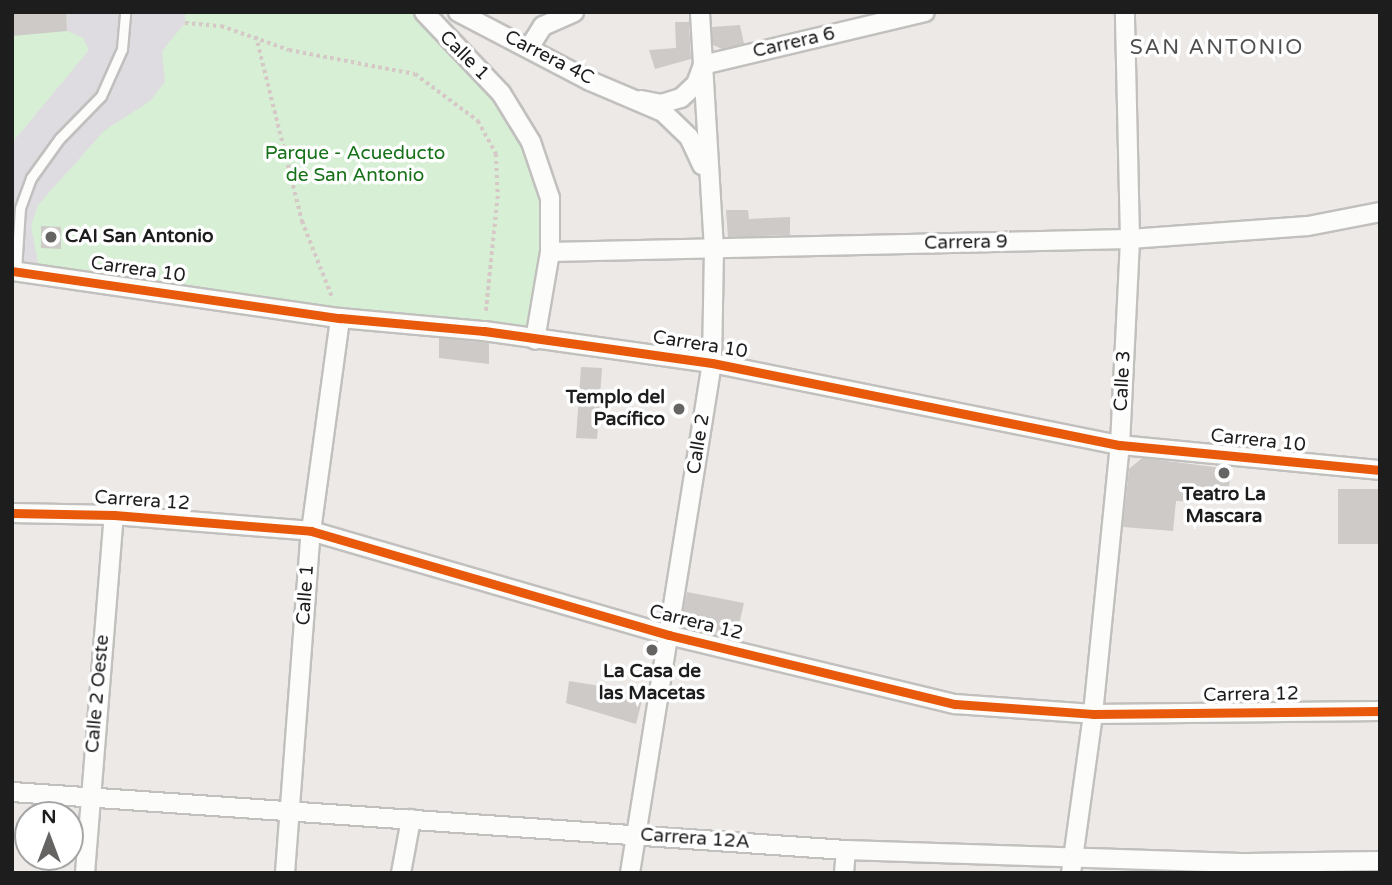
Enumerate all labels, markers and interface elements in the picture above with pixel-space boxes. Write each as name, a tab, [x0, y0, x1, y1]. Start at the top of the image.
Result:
street label: Carrera 6	[751, 22, 837, 64]
street label: Calle 1	[434, 26, 494, 86]
street label: Carrera 4C	[501, 26, 597, 90]
district label: SAN ANTONIO	[1131, 35, 1303, 61]
park label: Parque - Acueducto de San Antonio	[265, 143, 445, 187]
place label: CAI San Antonio	[65, 226, 214, 248]
marker: CAI San Antonio	[43, 229, 59, 245]
street label: Carrera 9	[924, 231, 1008, 255]
street label: Carrera 10	[89, 252, 187, 288]
street label: Carrera 10	[651, 326, 749, 364]
street label: Calle 3	[1110, 350, 1136, 412]
place label: Templo del Pacífico	[566, 387, 665, 431]
marker: Templo del Pacífico	[671, 401, 687, 417]
street label: Calle 2	[683, 412, 715, 476]
street label: Carrera 10	[1209, 425, 1307, 457]
marker: Teatro La Mascara	[1216, 465, 1232, 481]
place label: Teatro La Mascara	[1182, 484, 1266, 528]
street label: Carrera 12	[93, 486, 191, 516]
street label: Calle 1	[293, 564, 319, 626]
street label: Carrera 12	[647, 600, 745, 646]
street label: Calle 2 Oeste	[81, 634, 115, 754]
marker: La Casa de las Macetas	[644, 642, 660, 658]
place label: La Casa de las Macetas	[599, 661, 705, 705]
street label: Carrera 12	[1203, 683, 1299, 707]
north arrow	[14, 801, 84, 871]
text: N	[41, 806, 57, 828]
street label: Carrera 12A	[639, 824, 751, 854]

